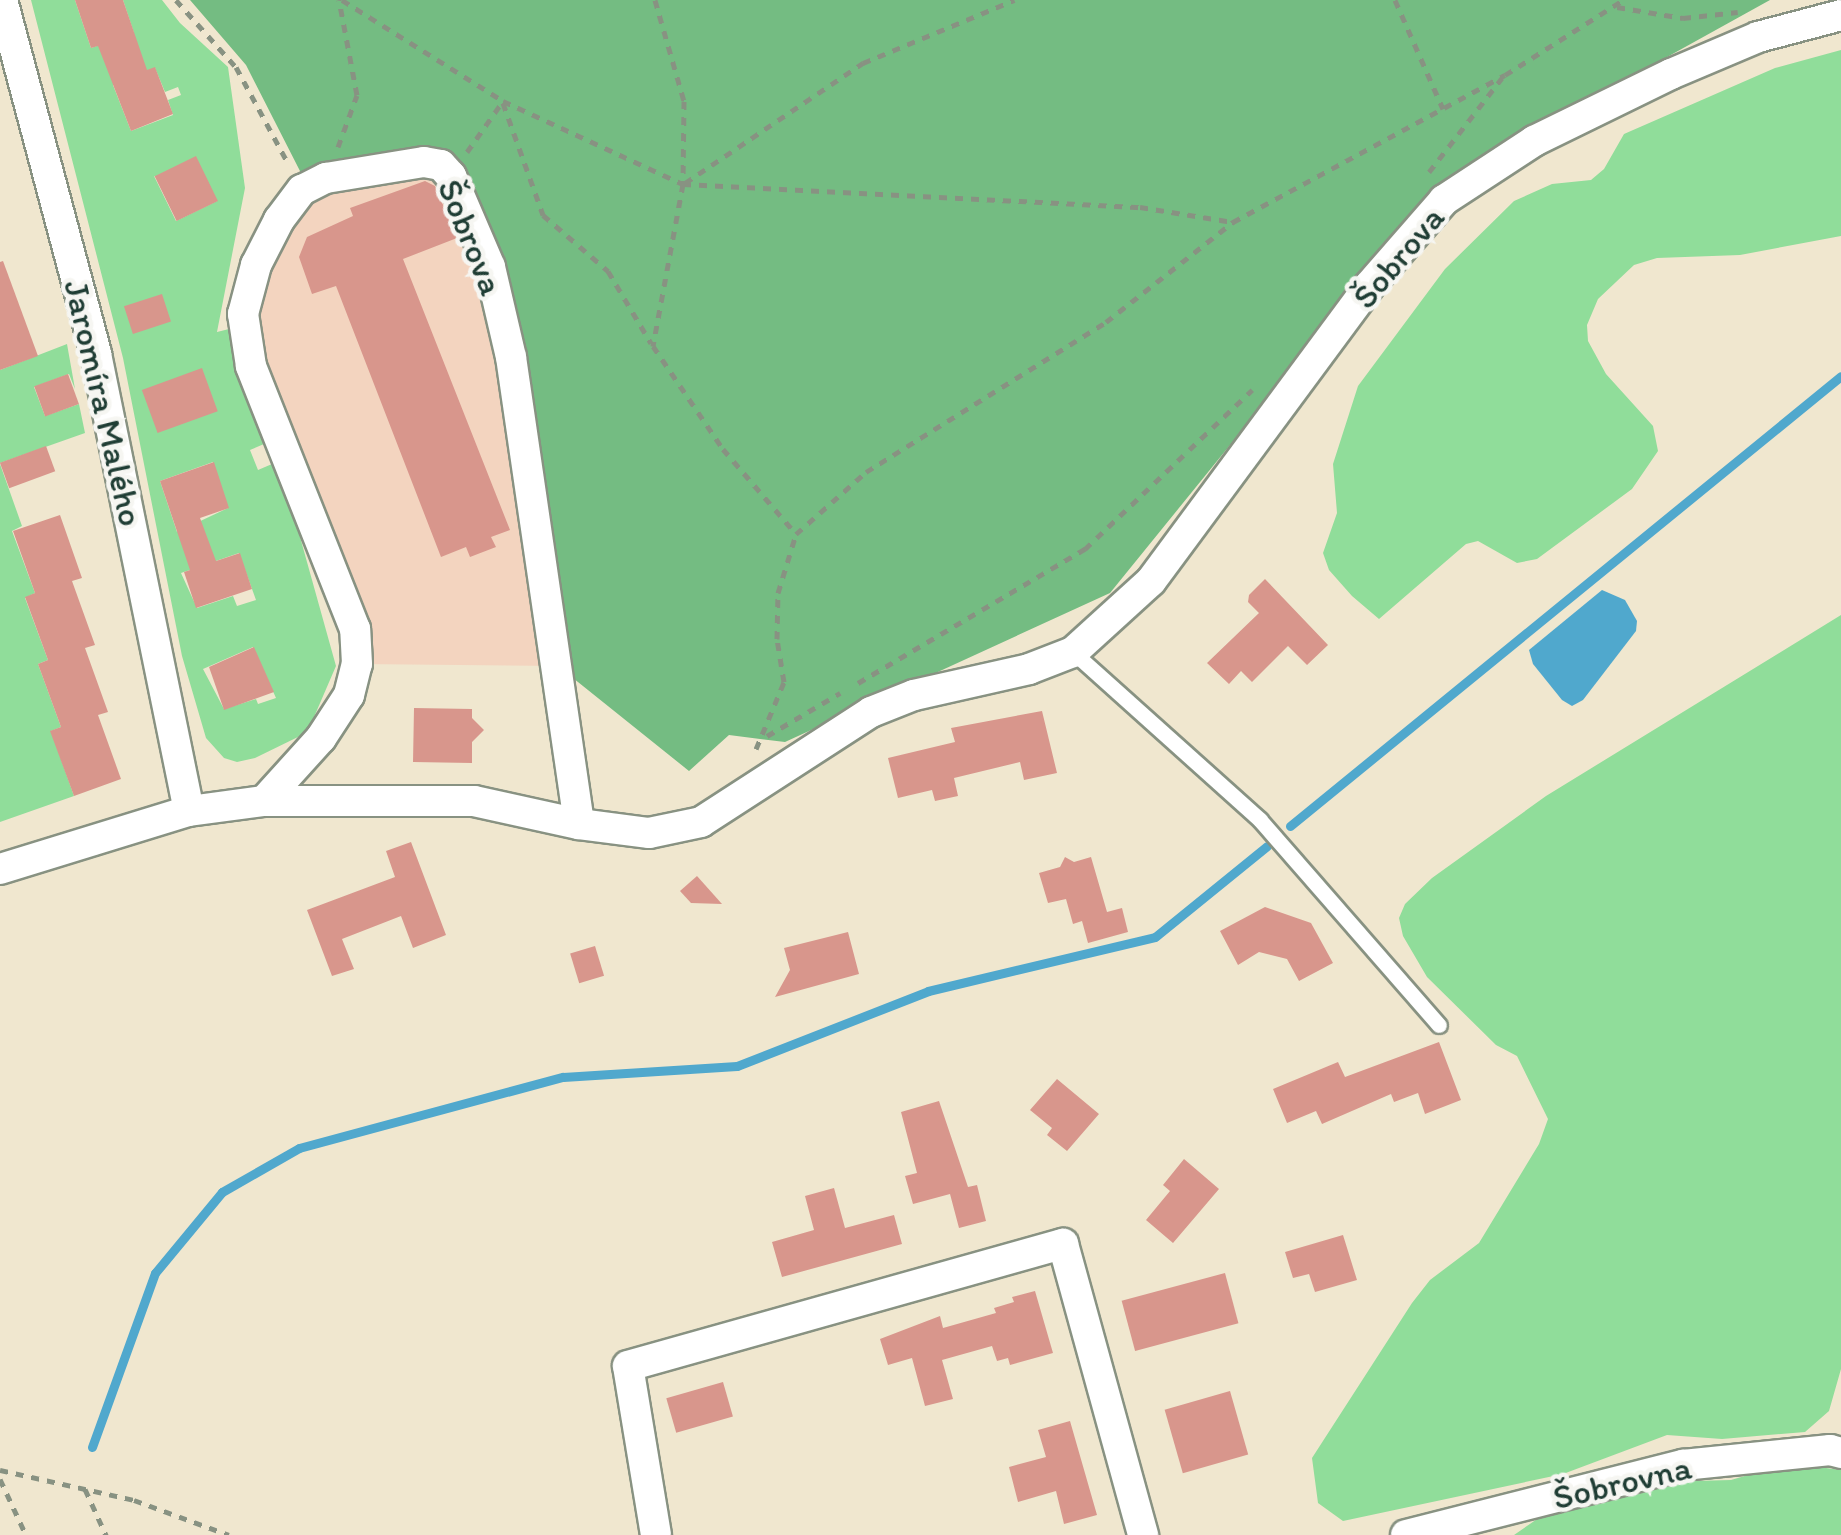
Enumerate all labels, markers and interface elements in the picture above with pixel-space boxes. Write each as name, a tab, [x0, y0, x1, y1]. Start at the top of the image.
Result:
street label: Šobrova	[429, 173, 513, 301]
street label: Šobrova	[1343, 197, 1453, 317]
street label: Jaromíra Malého	[55, 276, 153, 530]
street label: Šobrovna	[1549, 1446, 1695, 1518]

